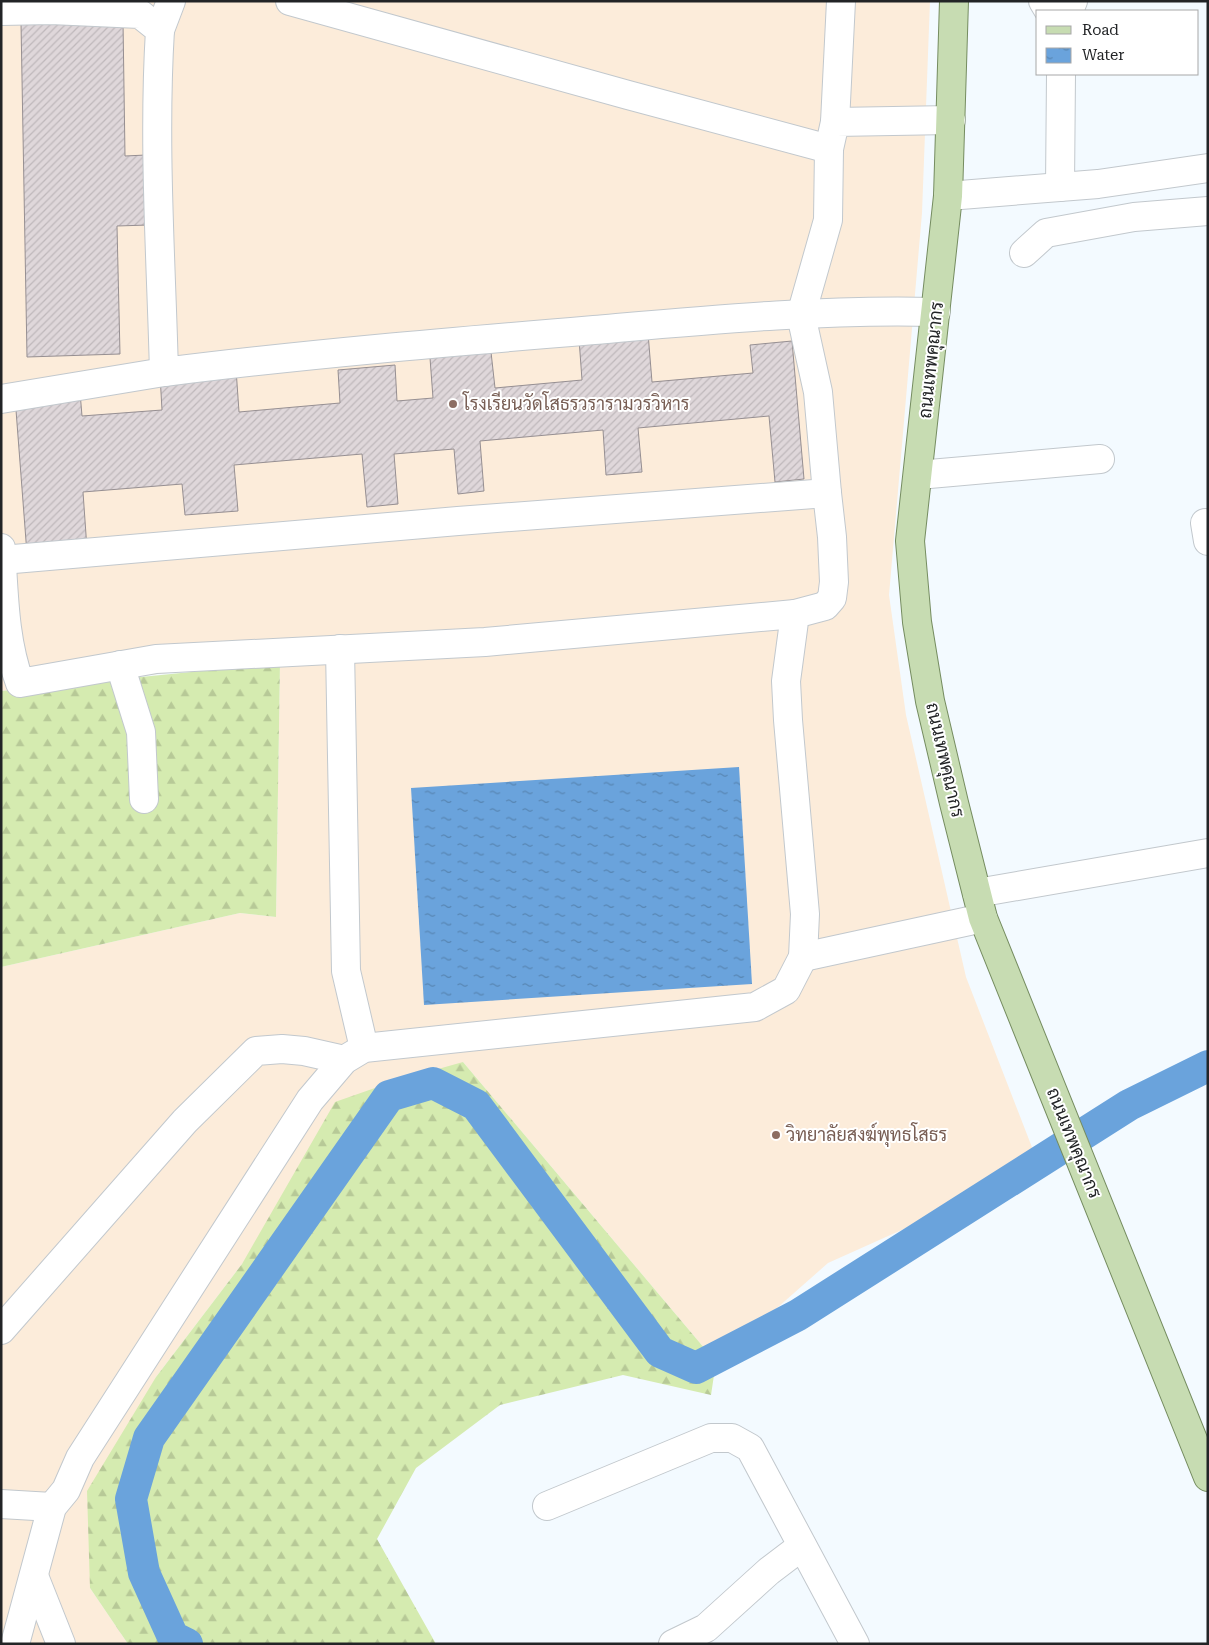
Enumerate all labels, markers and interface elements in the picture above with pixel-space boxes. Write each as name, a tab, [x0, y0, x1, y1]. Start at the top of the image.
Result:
legend	[1036, 10, 1199, 75]
text: Road	[1082, 21, 1119, 39]
text: Water	[1082, 46, 1124, 64]
street label: ถนนเทพคุณากร	[914, 300, 949, 420]
place label: โรงเรียนวัดโสธรวรารามวรวิหาร	[462, 391, 690, 414]
marker: โรงเรียนวัดโสธรวรารามวรวิหาร	[447, 398, 459, 410]
street label: ถนนเทพคุณากร	[920, 700, 969, 820]
street label: ถนนเทพคุณากร	[1041, 1084, 1106, 1202]
place label: วิทยาลัยสงฆ์พุทธโสธร	[785, 1122, 947, 1147]
marker: วิทยาลัยสงฆ์พุทธโสธร	[770, 1129, 782, 1141]

